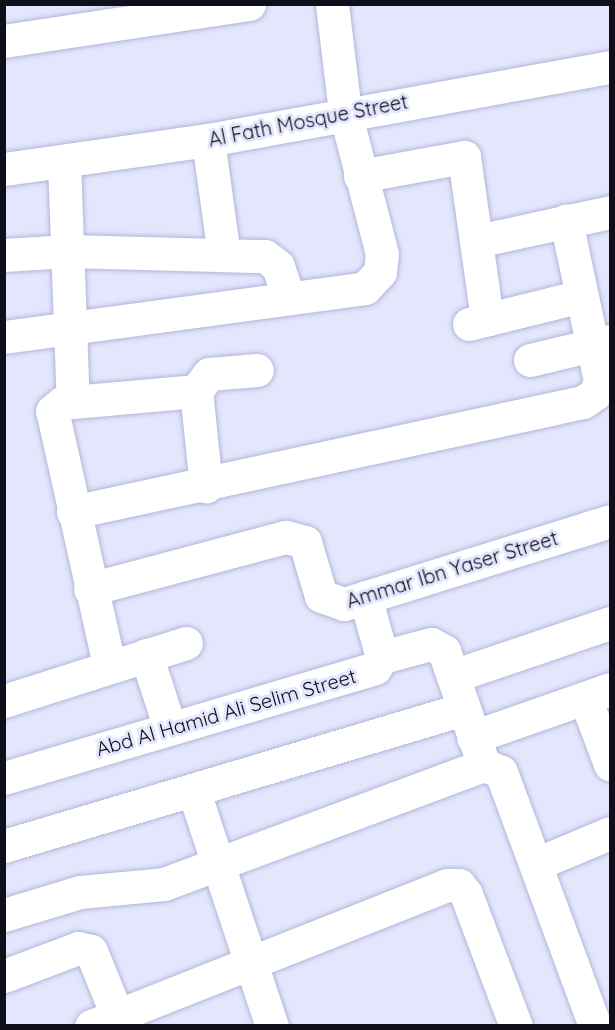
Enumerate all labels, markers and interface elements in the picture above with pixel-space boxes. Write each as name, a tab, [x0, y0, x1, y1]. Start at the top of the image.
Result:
street label: Al Fath Mosque Street	[206, 89, 410, 151]
street label: Ammar Ibn Yaser Street	[343, 525, 561, 613]
street label: Abd Al Hamid Ali Selim Street	[93, 663, 359, 761]

